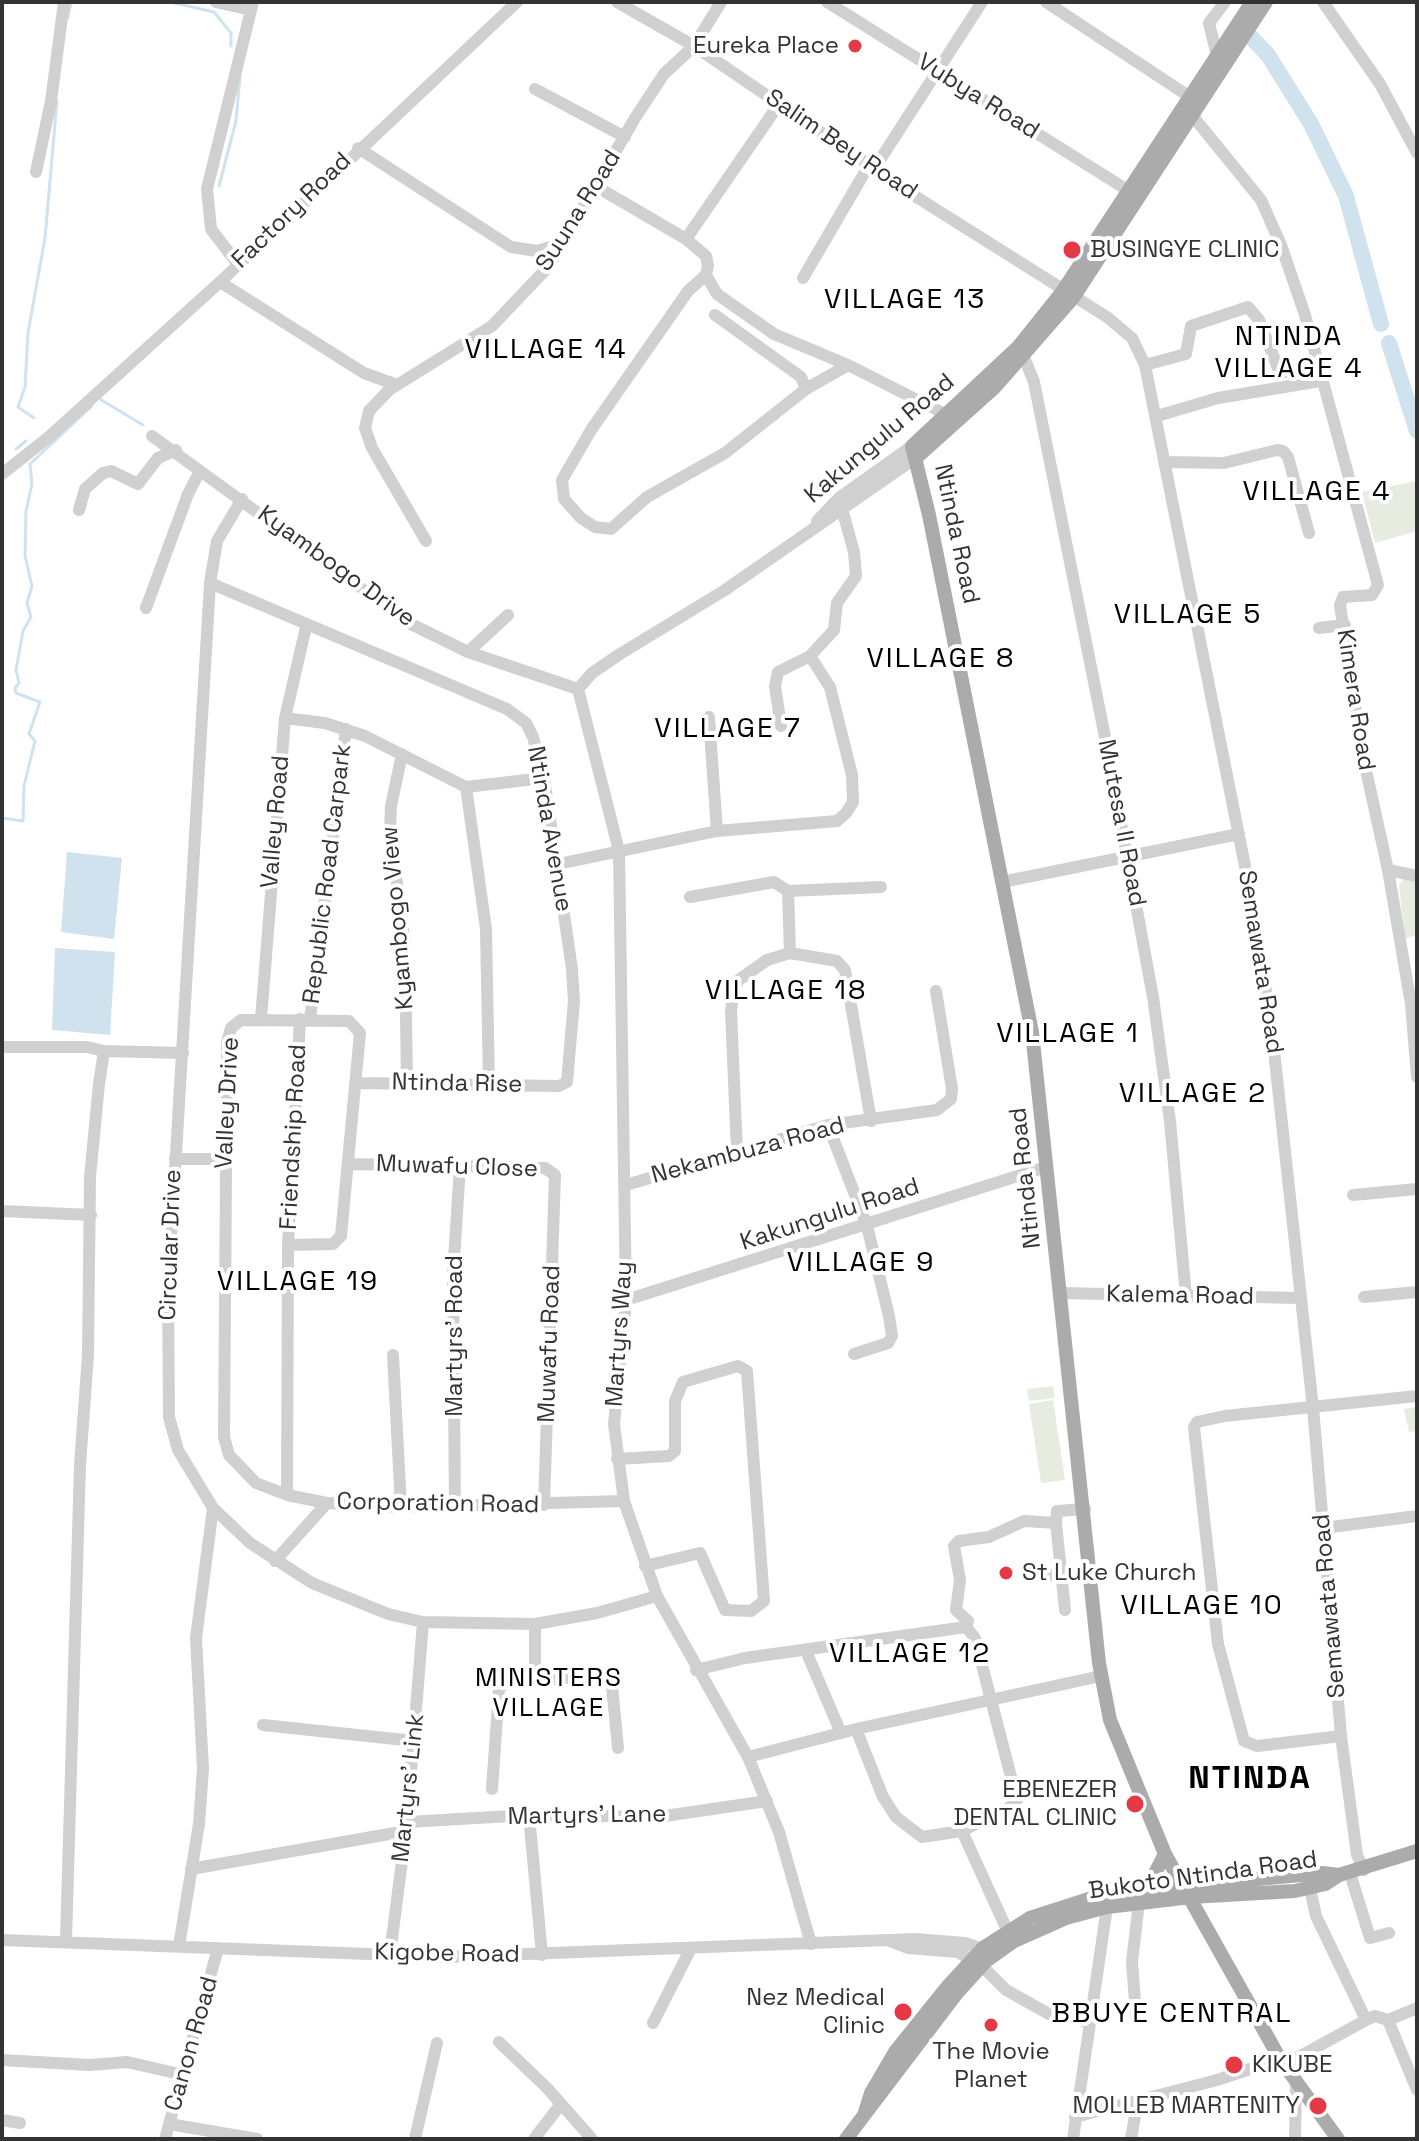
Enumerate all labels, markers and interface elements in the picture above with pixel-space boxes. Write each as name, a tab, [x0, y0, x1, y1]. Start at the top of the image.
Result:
place label: Eureka Place	[693, 32, 839, 60]
marker: Eureka Place	[846, 37, 864, 55]
street label: Vubya Road	[912, 48, 1044, 146]
street label: Salim Bey Road	[760, 84, 922, 206]
street label: Suuna Road	[530, 145, 628, 277]
street label: Factory Road	[226, 147, 358, 275]
place label: BUSINGYE CLINIC	[1090, 236, 1279, 264]
marker: BUSINGYE CLINIC	[1061, 239, 1083, 261]
district label: VILLAGE 13	[824, 283, 986, 317]
district label: NTINDA VILLAGE 4	[1214, 320, 1364, 386]
district label: VILLAGE 14	[465, 333, 627, 367]
street label: Kakungulu Road	[799, 368, 961, 510]
street label: Ntinda Road	[927, 462, 985, 606]
district label: VILLAGE 4	[1242, 475, 1392, 509]
street label: Kyambogo Drive	[252, 500, 420, 634]
district label: VILLAGE 5	[1114, 598, 1262, 632]
street label: Kimera Road	[1330, 627, 1380, 773]
district label: VILLAGE 8	[867, 642, 1015, 676]
district label: VILLAGE 7	[654, 712, 802, 746]
street label: Mutesa II Road	[1091, 737, 1151, 909]
street label: Republic Road Carpark	[298, 742, 358, 1006]
street label: Ntinda Avenue	[520, 744, 578, 914]
street label: Valley Road	[256, 754, 296, 890]
street label: Kyambogo View	[376, 825, 420, 1011]
street label: Semawata Road	[1231, 868, 1289, 1056]
district label: VILLAGE 18	[705, 974, 867, 1008]
district label: VILLAGE 1	[996, 1017, 1140, 1051]
street label: Valley Drive	[210, 1036, 246, 1170]
street label: Friendship Road	[275, 1043, 313, 1231]
street label: Ntinda Rise	[391, 1068, 523, 1100]
district label: VILLAGE 2	[1119, 1077, 1267, 1111]
street label: Ntinda Road	[1004, 1106, 1048, 1250]
street label: Nekambuza Road	[648, 1111, 848, 1191]
street label: Muwafu Close	[376, 1150, 538, 1184]
street label: Circular Drive	[154, 1169, 188, 1321]
street label: Kakungulu Road	[737, 1172, 923, 1258]
district label: VILLAGE 9	[787, 1246, 935, 1280]
street label: Martyrs' Road	[441, 1255, 469, 1417]
street label: Martyrs Way	[601, 1260, 639, 1408]
district label: VILLAGE 19	[217, 1265, 379, 1299]
street label: Muwafu Road	[533, 1265, 567, 1423]
street label: Kalema Road	[1106, 1280, 1254, 1312]
street label: Corporation Road	[336, 1488, 540, 1520]
street label: Semawata Road	[1308, 1513, 1352, 1699]
place label: St Luke Church	[1022, 1559, 1197, 1587]
marker: St Luke Church	[997, 1564, 1015, 1582]
district label: VILLAGE 10	[1120, 1589, 1284, 1623]
district label: VILLAGE 12	[829, 1637, 991, 1671]
district label: MINISTERS VILLAGE	[475, 1663, 623, 1724]
street label: Martyrs' Link	[387, 1712, 431, 1864]
district label: NTINDA	[1188, 1760, 1312, 1798]
place label: EBENEZER DENTAL CLINIC	[953, 1776, 1117, 1832]
marker: EBENEZER DENTAL CLINIC	[1124, 1793, 1146, 1815]
street label: Martyrs' Lane	[507, 1800, 667, 1832]
street label: Bukoto Ntinda Road	[1087, 1846, 1319, 1906]
street label: Kigobe Road	[374, 1938, 520, 1970]
street label: Canon Road	[159, 1973, 225, 2115]
place label: Nez Medical Clinic	[746, 1984, 885, 2040]
district label: BBUYE CENTRAL	[1051, 1997, 1293, 2031]
marker: Nez Medical Clinic	[892, 2001, 914, 2023]
marker: The Movie Planet	[982, 2016, 1000, 2034]
place label: The Movie Planet	[932, 2038, 1050, 2094]
place label: KIKUBE	[1252, 2051, 1332, 2079]
marker: KIKUBE	[1223, 2054, 1245, 2076]
place label: MOLLEB MARTENITY	[1072, 2092, 1300, 2120]
marker: MOLLEB MARTENITY	[1307, 2095, 1329, 2117]

